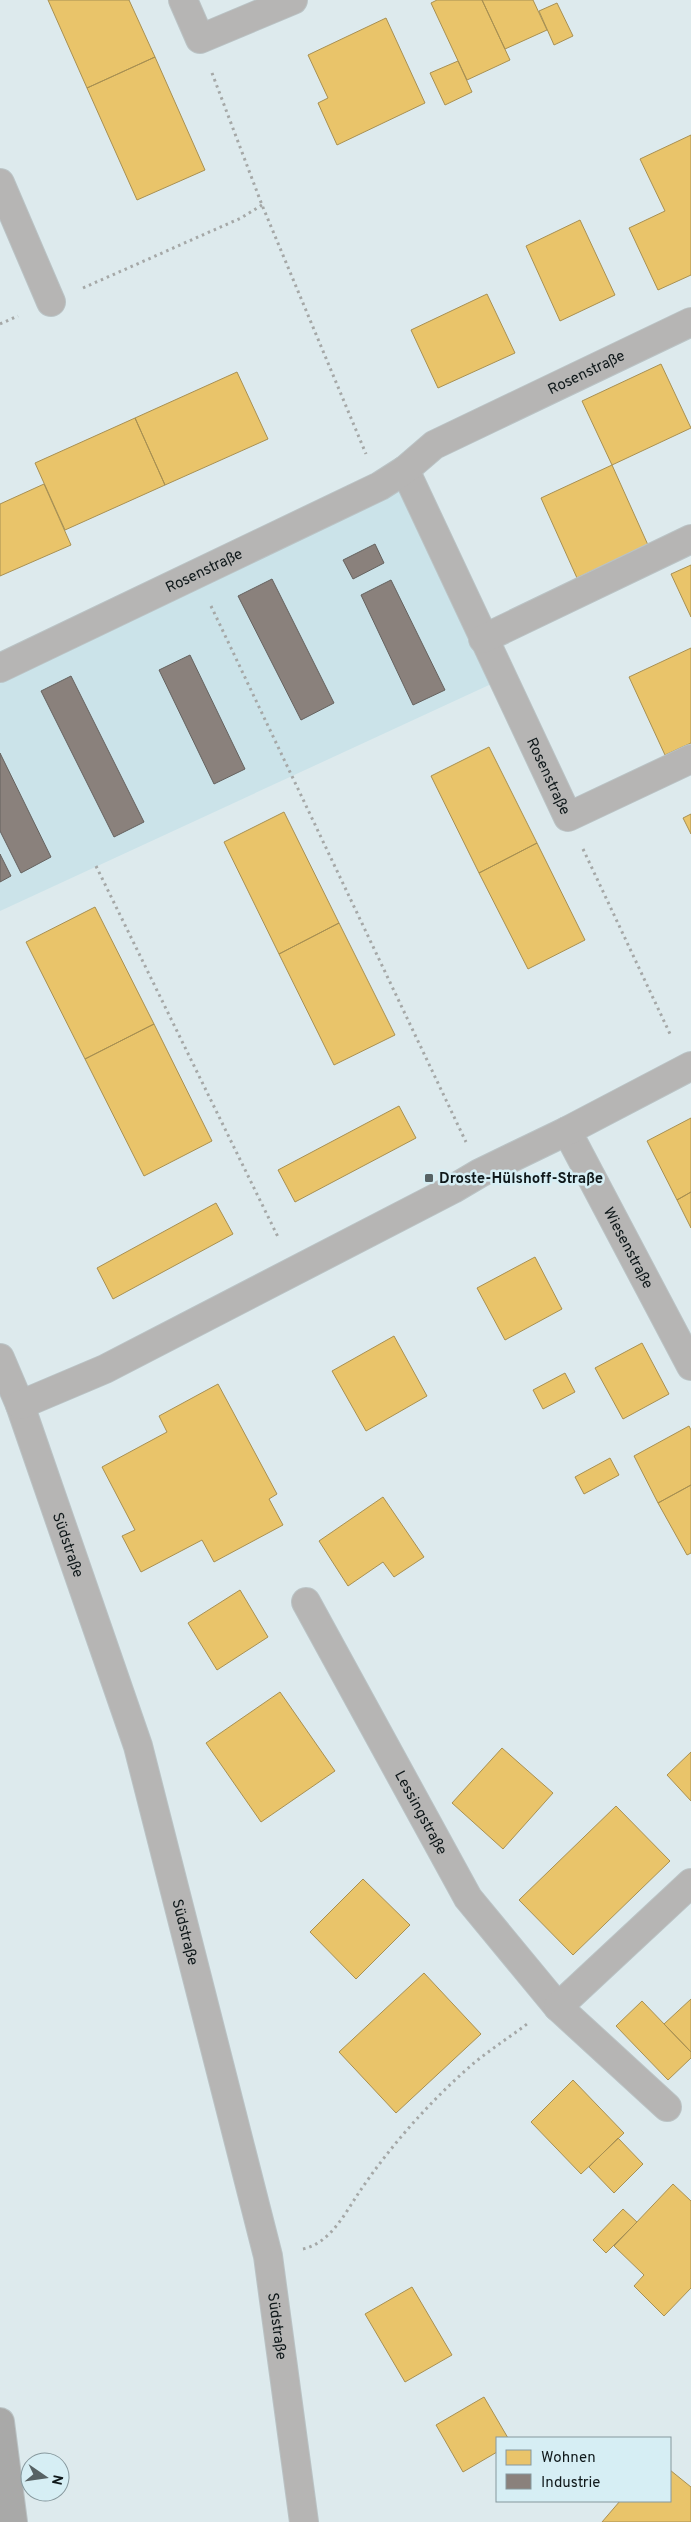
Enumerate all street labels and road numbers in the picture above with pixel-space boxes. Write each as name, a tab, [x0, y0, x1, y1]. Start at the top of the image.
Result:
street label: Rosenstraße	[545, 347, 628, 400]
street label: Rosenstraße	[163, 545, 246, 598]
street label: Rosenstraße	[521, 735, 574, 818]
street label: Wiesenstraße	[598, 1204, 657, 1293]
street label: Südstraße	[47, 1510, 87, 1580]
street label: Lessingstraße	[389, 1768, 451, 1859]
street label: Südstraße	[166, 1897, 202, 1968]
street label: Südstraße	[262, 2292, 290, 2361]

